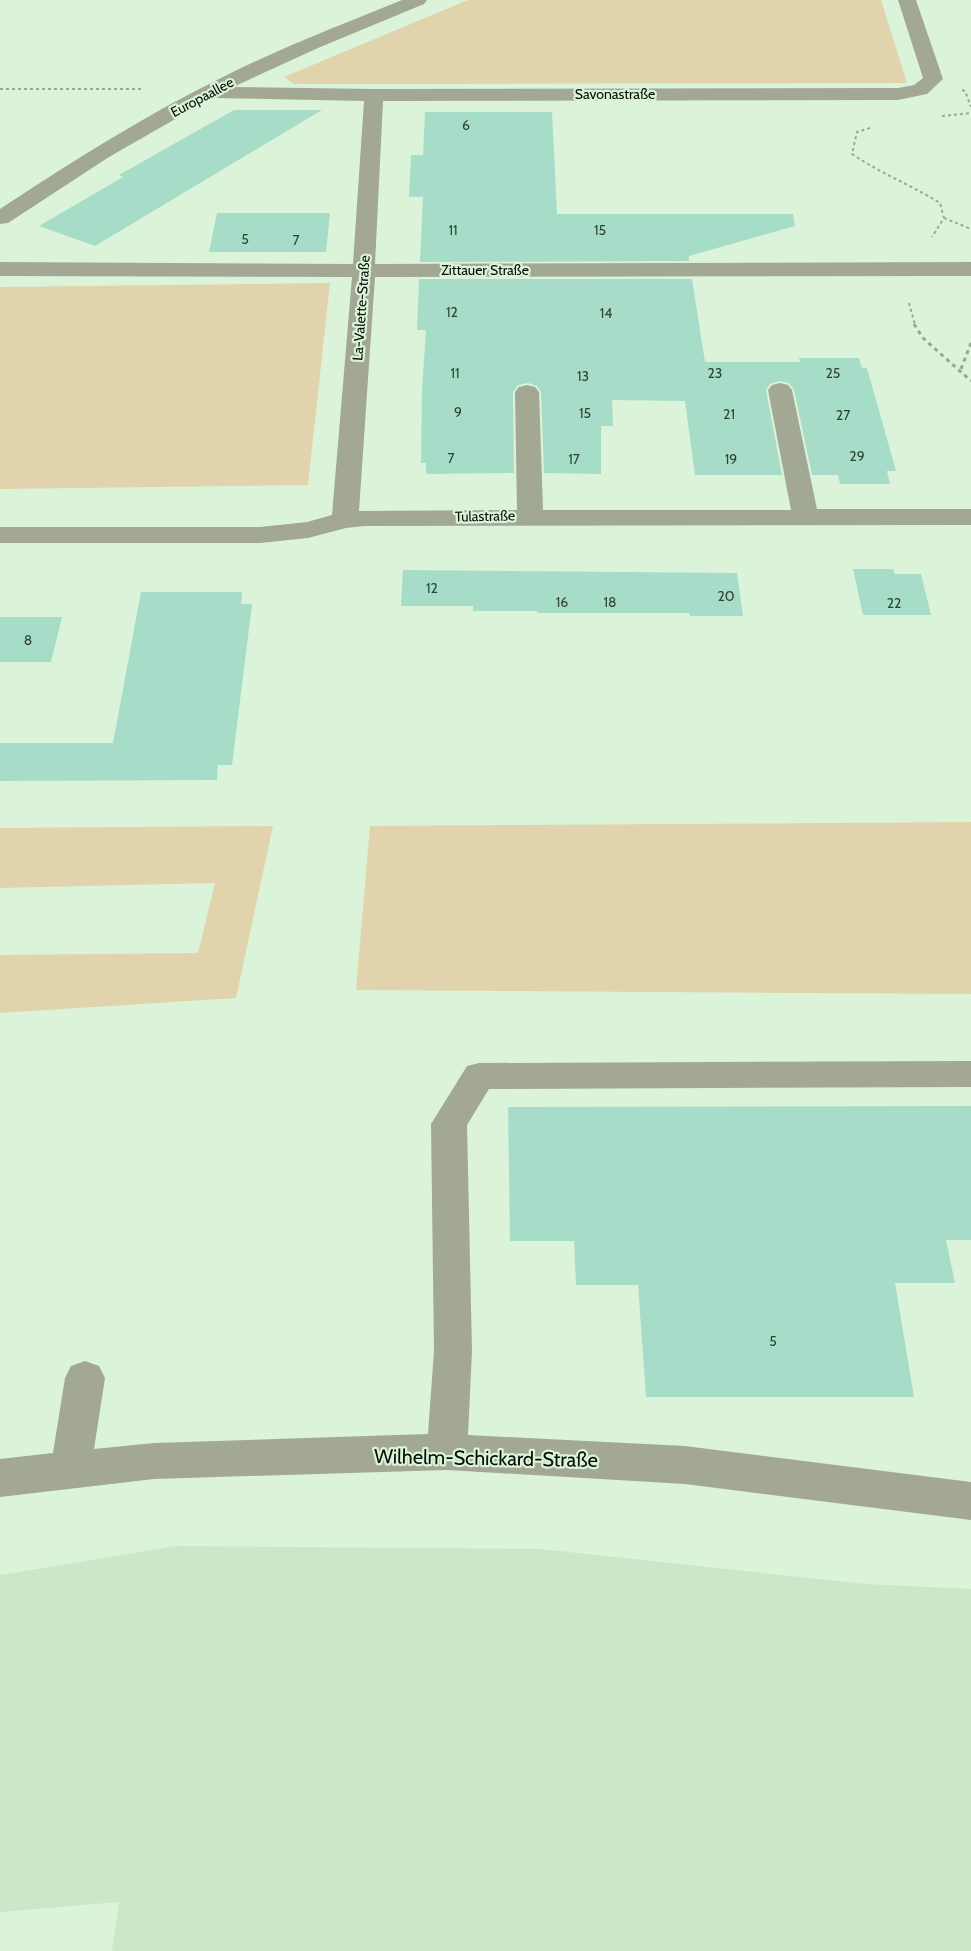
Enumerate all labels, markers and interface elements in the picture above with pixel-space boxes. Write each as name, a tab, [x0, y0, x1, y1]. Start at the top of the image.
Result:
street label: Europaallee	[167, 73, 237, 121]
street label: Savonastraße	[575, 85, 655, 103]
house number: 6	[462, 116, 470, 134]
house number: 11	[448, 221, 458, 239]
house number: 15	[594, 221, 606, 239]
house number: 5	[241, 230, 249, 248]
house number: 7	[292, 231, 300, 249]
street label: La-Valette-Straße	[348, 255, 374, 361]
street label: Zittauer Straße	[441, 261, 529, 279]
house number: 12	[446, 303, 458, 321]
house number: 14	[600, 304, 612, 322]
house number: 11	[450, 364, 460, 382]
house number: 23	[708, 364, 722, 382]
house number: 25	[826, 364, 840, 382]
house number: 13	[577, 367, 589, 385]
house number: 9	[454, 403, 462, 421]
house number: 15	[579, 404, 591, 422]
house number: 21	[723, 405, 735, 423]
house number: 27	[836, 406, 850, 424]
house number: 29	[849, 447, 865, 465]
house number: 7	[447, 449, 455, 467]
house number: 17	[568, 450, 580, 468]
house number: 19	[725, 450, 737, 468]
street label: Tulastraße	[455, 506, 515, 526]
house number: 12	[426, 579, 438, 597]
house number: 20	[717, 587, 735, 605]
house number: 16	[556, 593, 568, 611]
house number: 18	[603, 593, 617, 611]
house number: 22	[887, 594, 901, 612]
house number: 8	[24, 631, 32, 649]
house number: 5	[769, 1332, 777, 1350]
street label: Wilhelm-Schickard-Straße	[374, 1444, 598, 1472]

